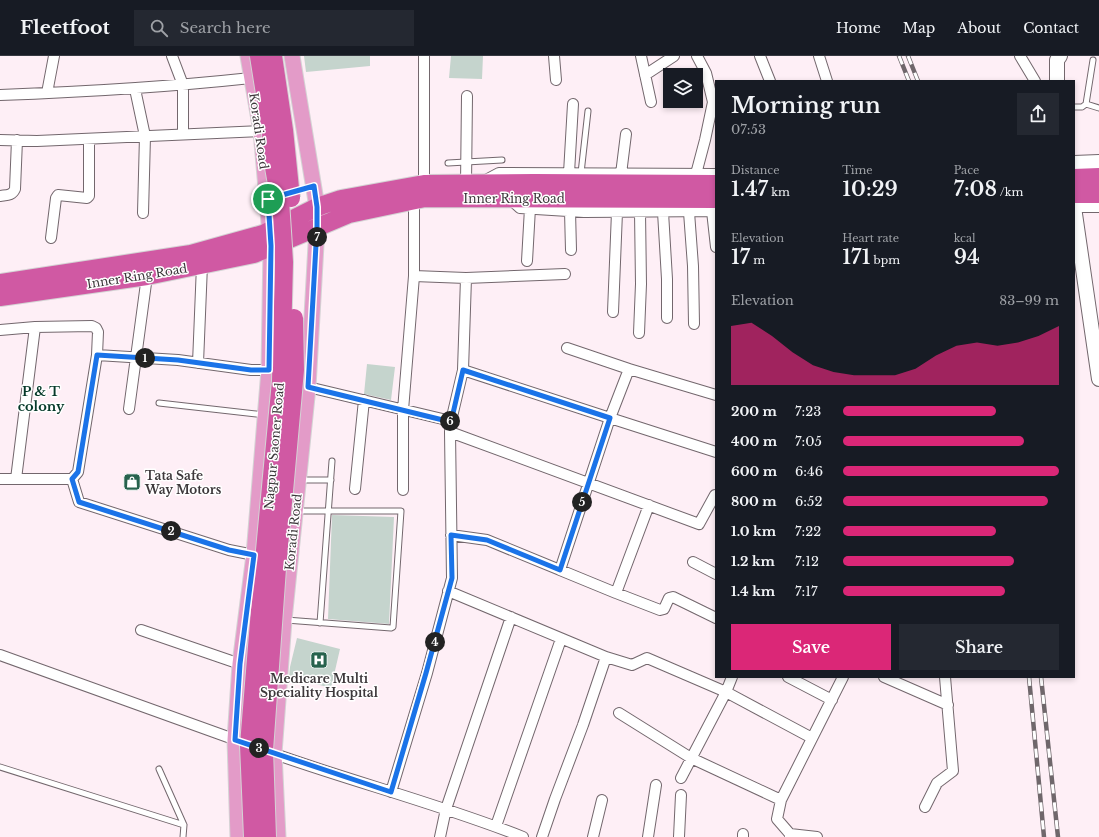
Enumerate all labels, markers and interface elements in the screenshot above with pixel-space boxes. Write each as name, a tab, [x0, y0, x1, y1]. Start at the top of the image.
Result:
search box	[134, 10, 414, 46]
text: Fleetfoot	[20, 16, 110, 39]
icon: search	[148, 17, 170, 39]
text: Search here	[180, 18, 271, 37]
text: Home	[836, 19, 881, 37]
text: Map	[903, 19, 935, 37]
text: About	[957, 19, 1001, 37]
text: Contact	[1023, 19, 1079, 37]
map controls	[663, 68, 703, 108]
button: layers	[663, 68, 703, 108]
street label: Koradi Road	[246, 92, 272, 170]
text: Morning run	[731, 92, 881, 119]
button: share	[1017, 93, 1059, 135]
text: 07:53	[731, 121, 766, 138]
text: Distance	[731, 163, 780, 177]
text: Time	[842, 163, 873, 177]
text: Pace	[954, 163, 979, 177]
text: 1.47	[731, 177, 768, 201]
text: 10:29	[842, 177, 898, 201]
text: 7:08	[954, 177, 997, 201]
pin	[251, 182, 285, 216]
text: km	[768, 185, 790, 199]
text: /km	[997, 185, 1023, 199]
icon: arrive	[257, 188, 279, 210]
street label: Inner Ring Road	[463, 191, 565, 206]
pin: 7	[307, 227, 327, 247]
text: 7	[314, 230, 320, 244]
text: Elevation	[731, 231, 784, 245]
text: Heart rate	[842, 231, 899, 245]
text: kcal	[954, 231, 976, 245]
text: 17	[731, 245, 750, 269]
text: 171	[842, 245, 870, 269]
text: 94	[954, 245, 980, 269]
text: m	[750, 253, 765, 267]
text: bpm	[870, 253, 900, 267]
street label: Inner Ring Road	[86, 261, 188, 291]
text: Elevation	[731, 292, 794, 309]
text: 83–99 m	[999, 292, 1059, 309]
pin: 1	[135, 348, 155, 368]
text: 1	[143, 351, 147, 365]
street label: Nagpur Saoner Road	[261, 382, 287, 510]
district label: P & T colony	[18, 383, 65, 415]
text: 200 m	[731, 403, 777, 420]
text: 7:23	[795, 403, 821, 420]
pin: 6	[440, 411, 460, 431]
text: 6	[446, 414, 454, 428]
text: 400 m	[731, 433, 777, 450]
text: 7:05	[795, 433, 822, 450]
text: 600 m	[731, 463, 777, 480]
text: 6:46	[795, 463, 823, 480]
place label: Tata Safe Way Motors	[144, 468, 222, 497]
shop icon: Tata Safe Way Motors	[122, 472, 142, 492]
pin: 5	[572, 492, 592, 512]
street label: Koradi Road	[282, 493, 304, 571]
text: 800 m	[731, 493, 777, 510]
text: 6:52	[795, 493, 822, 510]
text: 5	[579, 495, 585, 509]
pin: 2	[161, 521, 181, 541]
text: 1.0 km	[731, 523, 776, 540]
text: 7:22	[795, 523, 821, 540]
text: 2	[167, 524, 175, 538]
text: 1.2 km	[731, 553, 775, 570]
text: 7:12	[795, 553, 819, 570]
text: 1.4 km	[731, 583, 775, 600]
text: 7:17	[795, 583, 818, 600]
button: Save	[731, 624, 891, 670]
button: Share	[899, 624, 1059, 670]
pin: 4	[425, 632, 445, 652]
text: 4	[431, 635, 439, 649]
hospital icon: Medicare Multi Speciality Hospital	[309, 650, 329, 670]
place label: Medicare Multi Speciality Hospital	[260, 671, 379, 700]
pin: 3	[249, 738, 269, 758]
text: 3	[255, 741, 263, 755]

